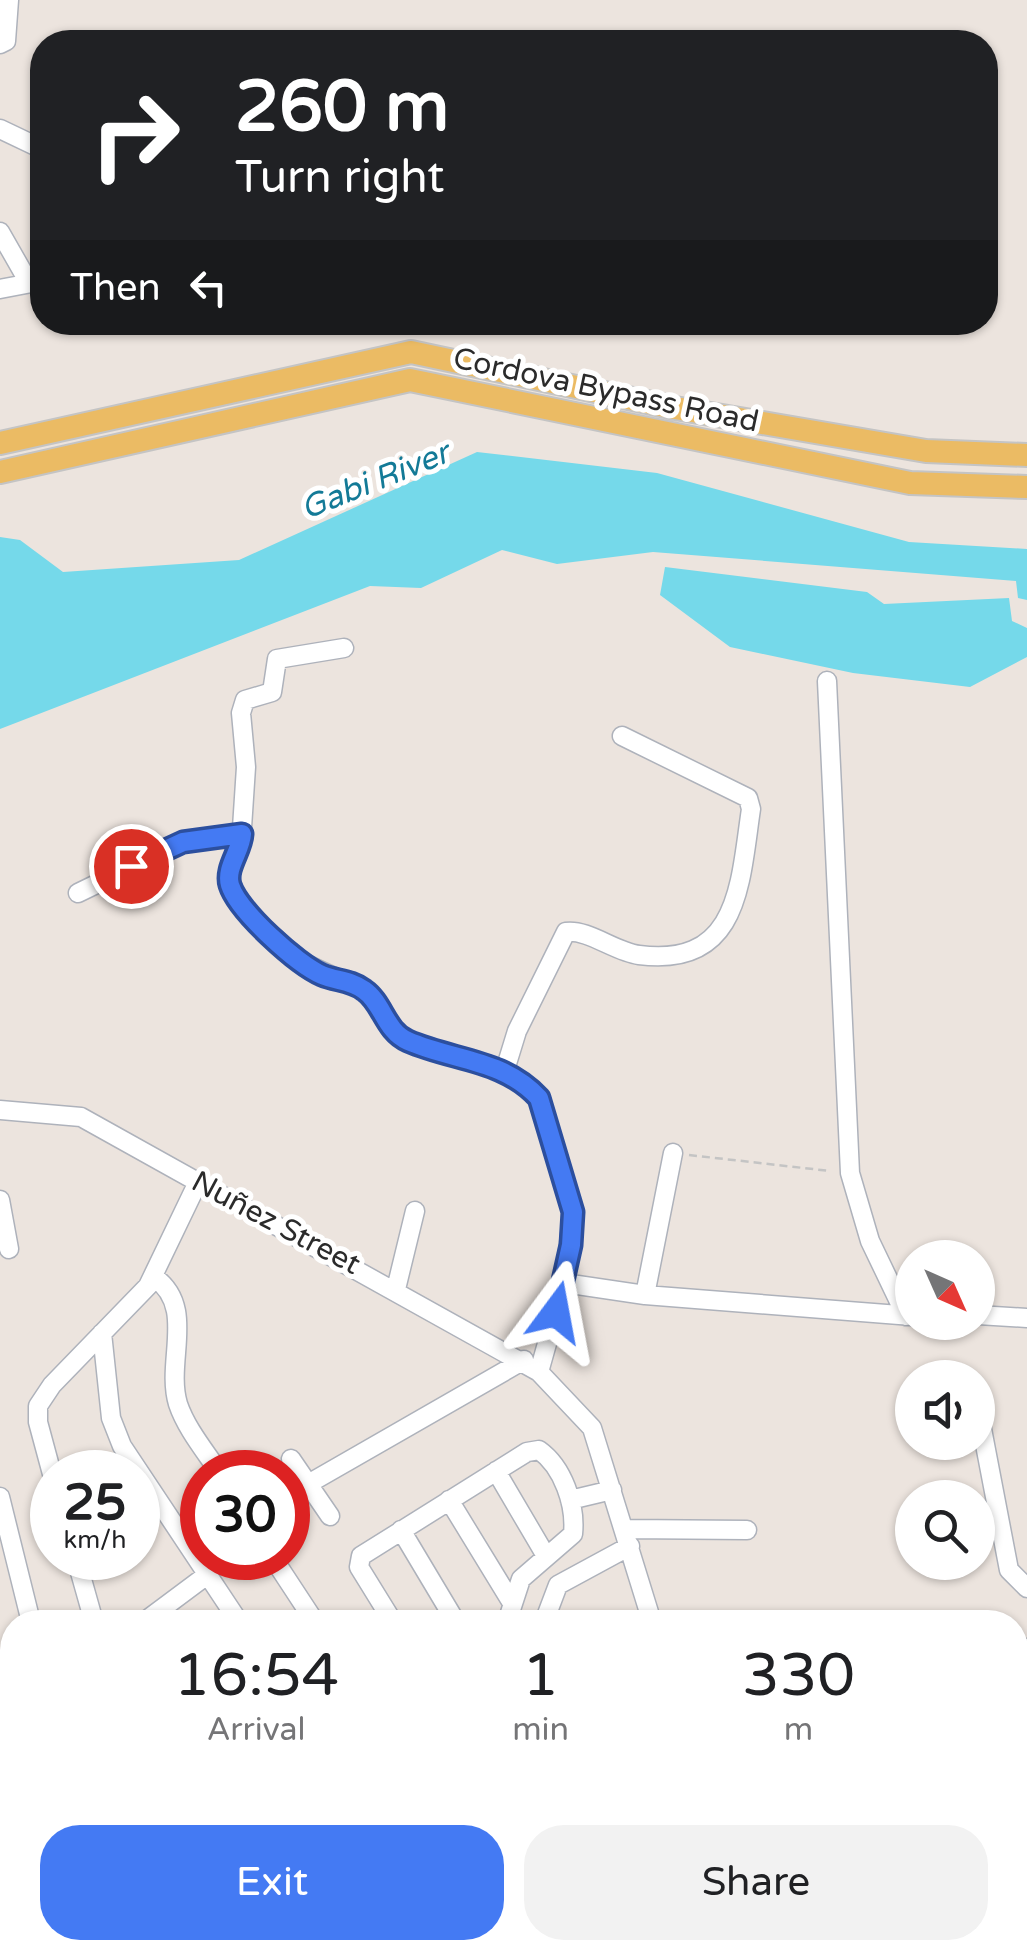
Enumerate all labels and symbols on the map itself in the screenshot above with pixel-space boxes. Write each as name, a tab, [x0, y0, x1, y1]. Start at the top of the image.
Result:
street label: Cordova Bypass Road	[450, 340, 762, 440]
water label: Gabi River	[295, 433, 458, 528]
pin	[89, 824, 174, 909]
street label: Nuñez Street	[185, 1163, 367, 1283]
north arrow	[895, 1240, 995, 1340]
position arrow	[504, 1260, 608, 1364]
speed limit sign: 30	[180, 1450, 310, 1580]

